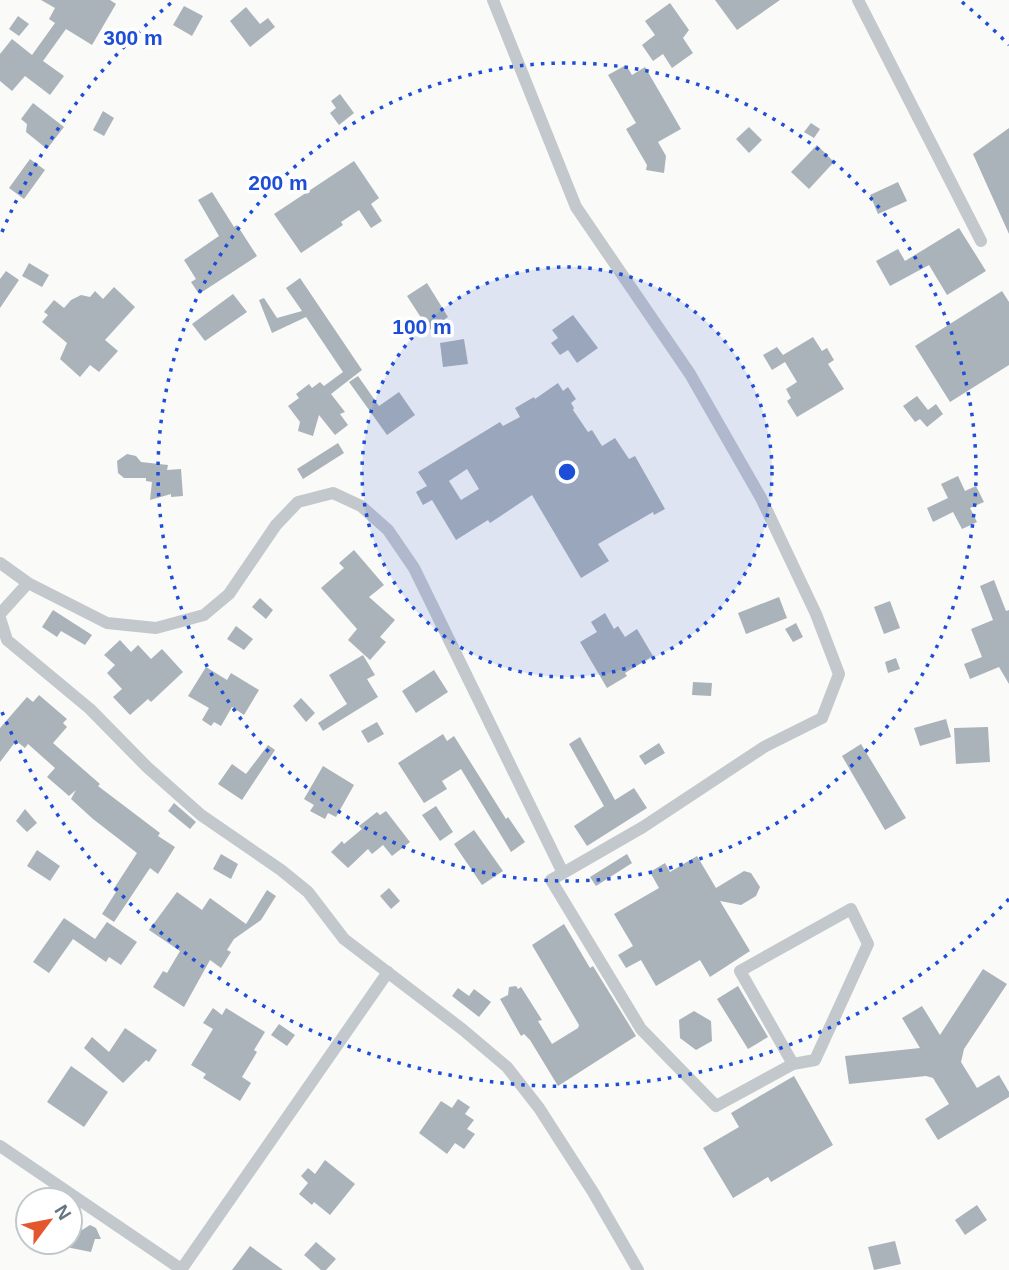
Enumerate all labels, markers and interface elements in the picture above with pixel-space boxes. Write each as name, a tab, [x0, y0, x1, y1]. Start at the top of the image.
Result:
text: 300 m	[103, 26, 163, 49]
text: 200 m	[248, 171, 308, 194]
text: 100 m	[392, 315, 452, 338]
centre of rings	[555, 460, 579, 484]
north arrow	[14, 1186, 84, 1256]
text: N	[50, 1201, 76, 1224]

